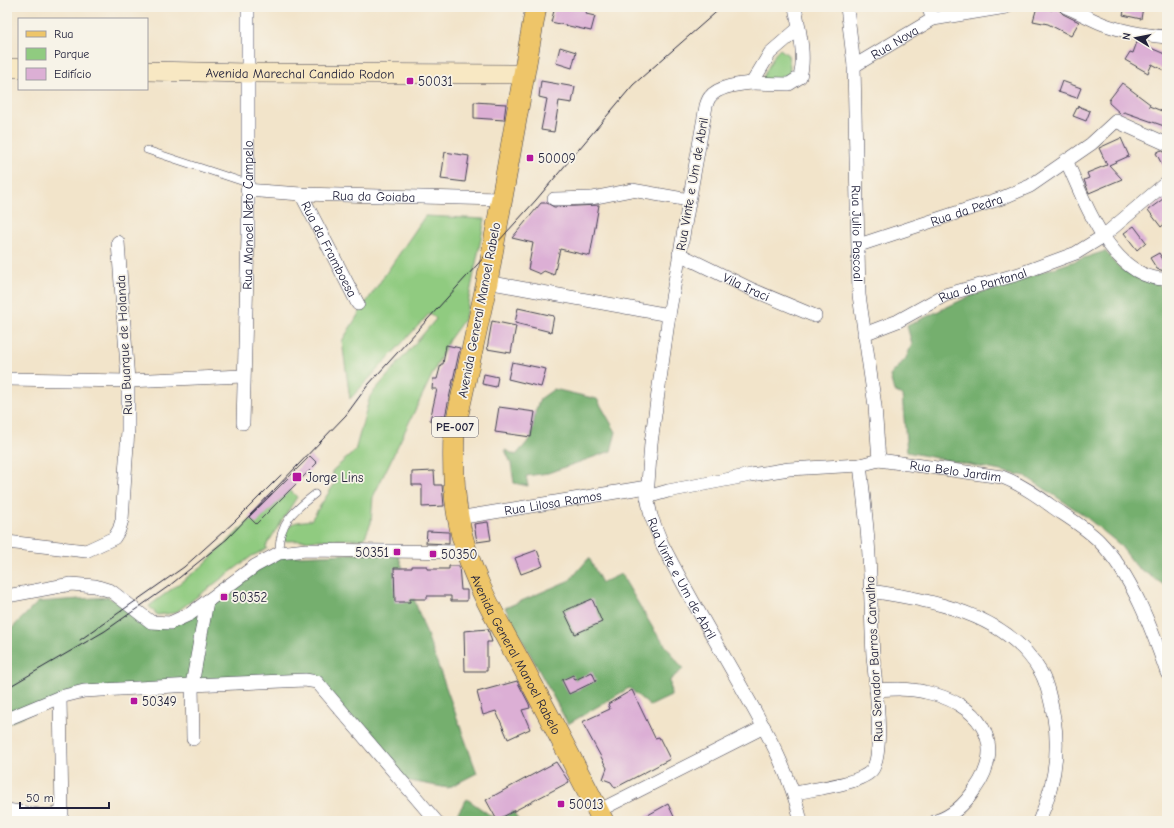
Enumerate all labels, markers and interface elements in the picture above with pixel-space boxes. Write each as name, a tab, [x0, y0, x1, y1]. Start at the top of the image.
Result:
legend	[18, 18, 148, 90]
north arrow	[1116, 18, 1156, 58]
street label: Rua Nova	[868, 22, 921, 62]
text: Rua	[54, 27, 73, 41]
text: N	[1120, 32, 1134, 41]
text: Parque	[54, 47, 89, 61]
street label: Avenida Marechal Candido Rodon	[205, 65, 394, 81]
text: Edifício	[54, 67, 91, 81]
place label: 50031	[418, 74, 453, 89]
marker: 50031	[405, 76, 415, 86]
street label: Rua Vinte e Um de Abril	[673, 116, 711, 252]
street label: Rua Manoel Neto Campelo	[239, 140, 256, 290]
place label: 50009	[538, 151, 576, 166]
marker: 50009	[525, 153, 535, 163]
street label: Rua Julio Pascoal	[849, 185, 866, 282]
street label: Rua da Goiaba	[332, 187, 415, 204]
street label: Rua da Pedra	[928, 191, 1004, 229]
street label: Rua da Framboesa	[299, 199, 361, 299]
street label: Avenida General Manoel Rabelo	[455, 221, 503, 399]
street label: Rua do Pantanal	[936, 264, 1029, 305]
street label: Vila Iraci	[721, 269, 772, 304]
street label: Rua Buarque de Holanda	[113, 275, 135, 415]
road number: PE-007	[432, 417, 478, 437]
street label: Rua Belo Jardim	[909, 457, 1002, 484]
place label: Jorge Lins	[306, 470, 363, 485]
marker: Jorge Lins	[291, 471, 303, 483]
street label: Rua Lilosa Ramos	[503, 487, 602, 518]
street label: Rua Vinte e Um de Abril	[645, 515, 720, 642]
place label: 50351	[355, 545, 389, 560]
marker: 50351	[392, 547, 402, 557]
place label: 50350	[441, 547, 478, 562]
marker: 50350	[428, 549, 438, 559]
street label: Avenida General Manoel Rabelo	[468, 572, 565, 737]
street label: Rua Senador Barros Carvalho	[862, 576, 886, 742]
place label: 50352	[232, 590, 268, 605]
marker: 50352	[219, 592, 229, 602]
place label: 50349	[142, 694, 177, 709]
marker: 50349	[129, 696, 139, 706]
scale bar	[20, 784, 109, 810]
text: 50 m	[26, 791, 54, 805]
place label: 50013	[569, 797, 604, 812]
marker: 50013	[556, 799, 566, 809]

